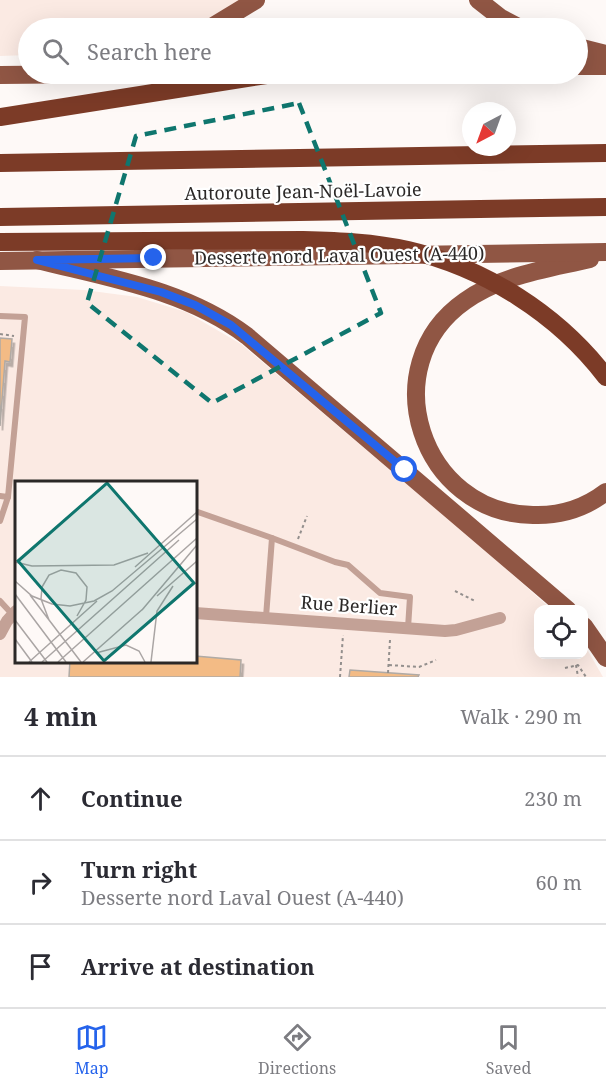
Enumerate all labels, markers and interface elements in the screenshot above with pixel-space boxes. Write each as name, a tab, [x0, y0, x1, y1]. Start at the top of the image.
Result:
search box	[18, 18, 588, 84]
icon: search	[39, 35, 72, 68]
text: Search here	[87, 36, 212, 66]
north arrow	[462, 102, 516, 156]
street label: Autoroute Jean-Noël-Lavoie	[184, 177, 422, 205]
street label: Desserte nord Laval Ouest (A-440)	[194, 240, 484, 270]
route end	[140, 244, 166, 270]
route start	[391, 456, 417, 482]
inset map	[15, 481, 196, 662]
street label: Rue Berlier	[300, 590, 399, 620]
map controls	[534, 605, 588, 659]
button: locate	[534, 605, 588, 659]
text: 4 min	[24, 698, 98, 734]
text: Walk · 290 m	[460, 703, 582, 730]
icon: ahead	[24, 782, 57, 815]
text: Continue	[81, 783, 183, 813]
text: 230 m	[524, 785, 582, 812]
text: Turn right	[81, 854, 197, 884]
icon: right	[24, 866, 57, 899]
text: 60 m	[536, 869, 582, 896]
text: Desserte nord Laval Ouest (A-440)	[81, 884, 404, 911]
icon: arrive	[24, 950, 57, 983]
text: Arrive at destination	[81, 951, 315, 981]
tab: Map	[75, 1021, 109, 1079]
tab: Directions	[258, 1021, 336, 1079]
tab: Saved	[486, 1021, 531, 1079]

